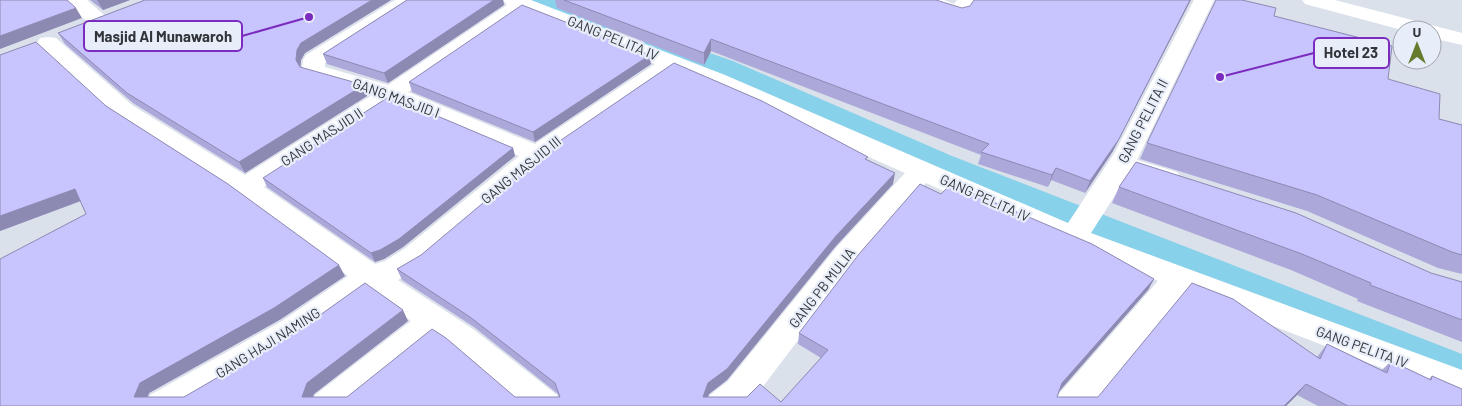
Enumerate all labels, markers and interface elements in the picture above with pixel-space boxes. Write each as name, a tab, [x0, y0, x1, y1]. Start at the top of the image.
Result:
street label: GANG PELITA IV	[565, 12, 661, 64]
north arrow	[1392, 20, 1442, 70]
callout: Masjid Al Munawaroh	[84, 21, 242, 51]
text: U	[1413, 23, 1422, 40]
text: Masjid Al Munawaroh	[94, 27, 232, 45]
callout: Hotel 23	[1314, 38, 1389, 68]
text: Hotel 23	[1324, 43, 1378, 61]
street label: GANG MASJID I	[351, 74, 442, 121]
street label: GANG PELITA II	[1114, 76, 1171, 166]
street label: GANG MASJID II	[277, 104, 366, 169]
street label: GANG MASJID III	[477, 132, 564, 207]
street label: GANG PELITA IV	[938, 170, 1033, 225]
street label: GANG PB MULIA	[785, 244, 858, 331]
street label: GANG HAJI NAMING	[212, 304, 323, 382]
street label: GANG PELITA IV	[1314, 322, 1410, 371]

